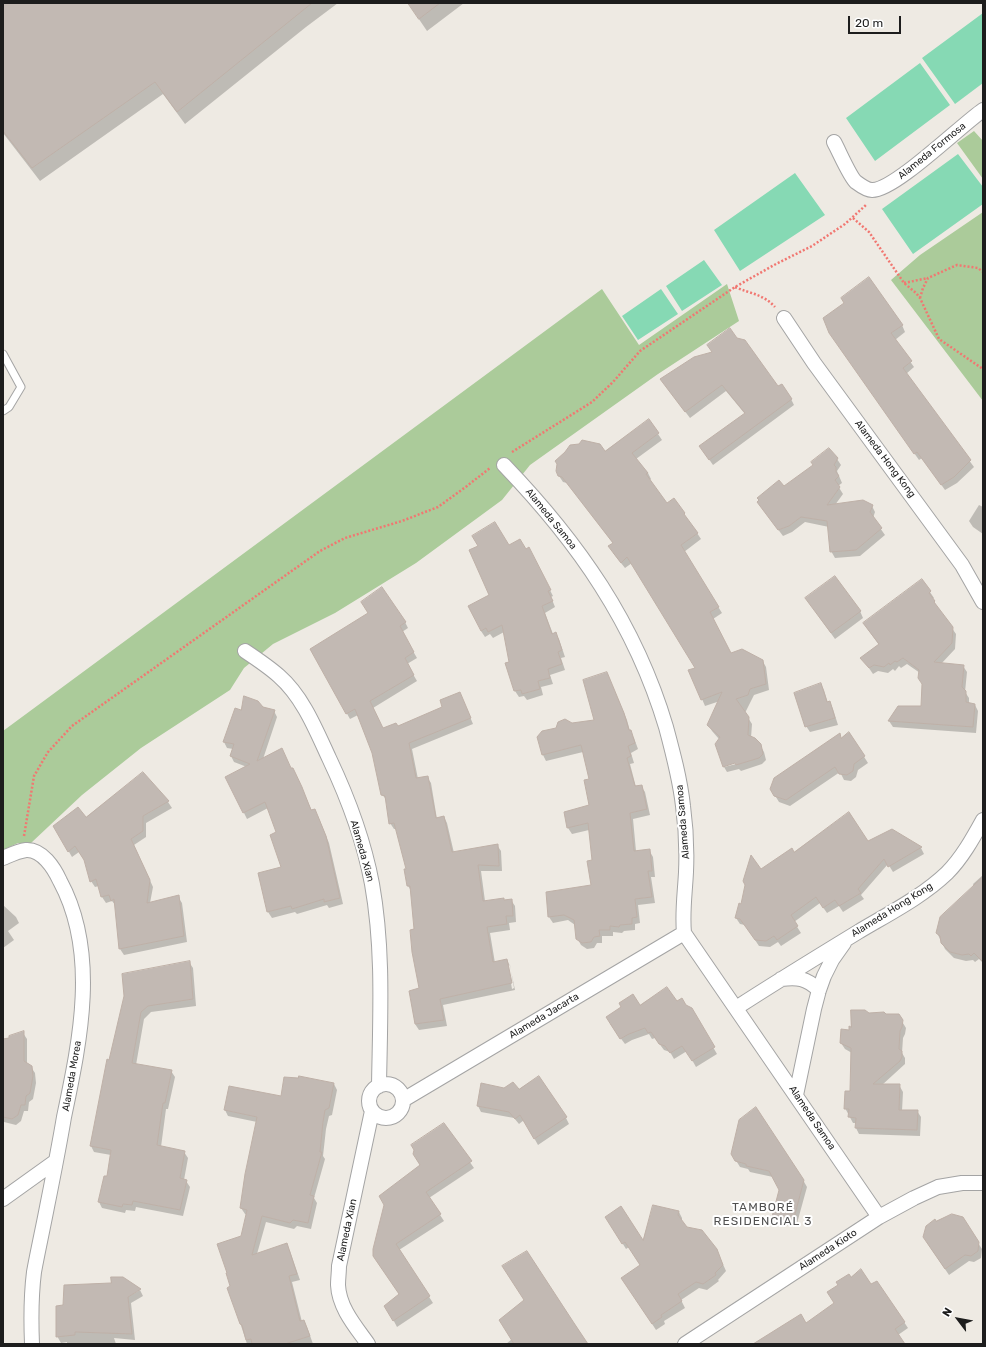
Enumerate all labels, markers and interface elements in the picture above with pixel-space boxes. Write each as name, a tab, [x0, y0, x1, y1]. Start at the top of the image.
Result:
scale bar	[850, 8, 903, 34]
text: 20 m	[855, 16, 883, 30]
street label: Alameda Formosa	[896, 120, 968, 182]
street label: Alameda Hong Kong	[852, 418, 918, 500]
street label: Alameda Samoa	[523, 486, 579, 552]
street label: Alameda Samoa	[674, 784, 692, 860]
street label: Alameda Xian	[347, 819, 377, 883]
street label: Alameda Hong Kong	[849, 880, 935, 940]
street label: Alameda Jacarta	[507, 990, 581, 1042]
street label: Alameda Morea	[60, 1040, 84, 1112]
street label: Alameda Samoa	[786, 1084, 838, 1152]
street label: Alameda Xian	[335, 1198, 359, 1262]
district label: TAMBORÉ RESIDENCIAL 3	[714, 1201, 812, 1229]
street label: Alameda Kioto	[797, 1227, 859, 1273]
north arrow	[938, 1299, 978, 1339]
text: N	[940, 1306, 955, 1319]

